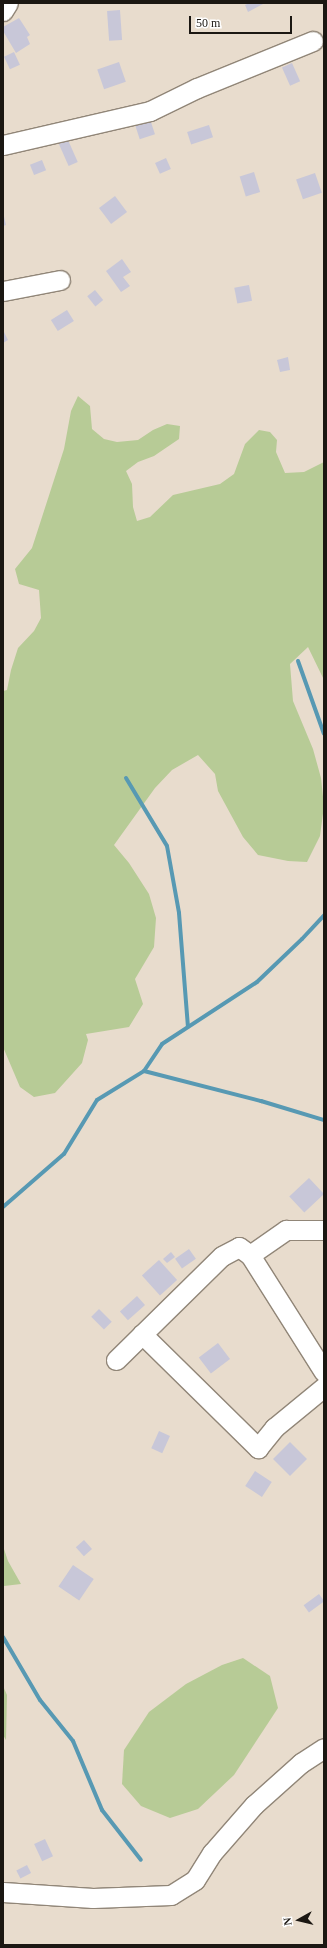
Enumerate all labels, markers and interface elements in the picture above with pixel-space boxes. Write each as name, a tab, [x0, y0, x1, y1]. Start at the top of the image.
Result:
scale bar	[191, 8, 294, 34]
text: 50 m	[196, 16, 220, 30]
north arrow	[279, 1900, 319, 1940]
text: N	[281, 1917, 294, 1926]

